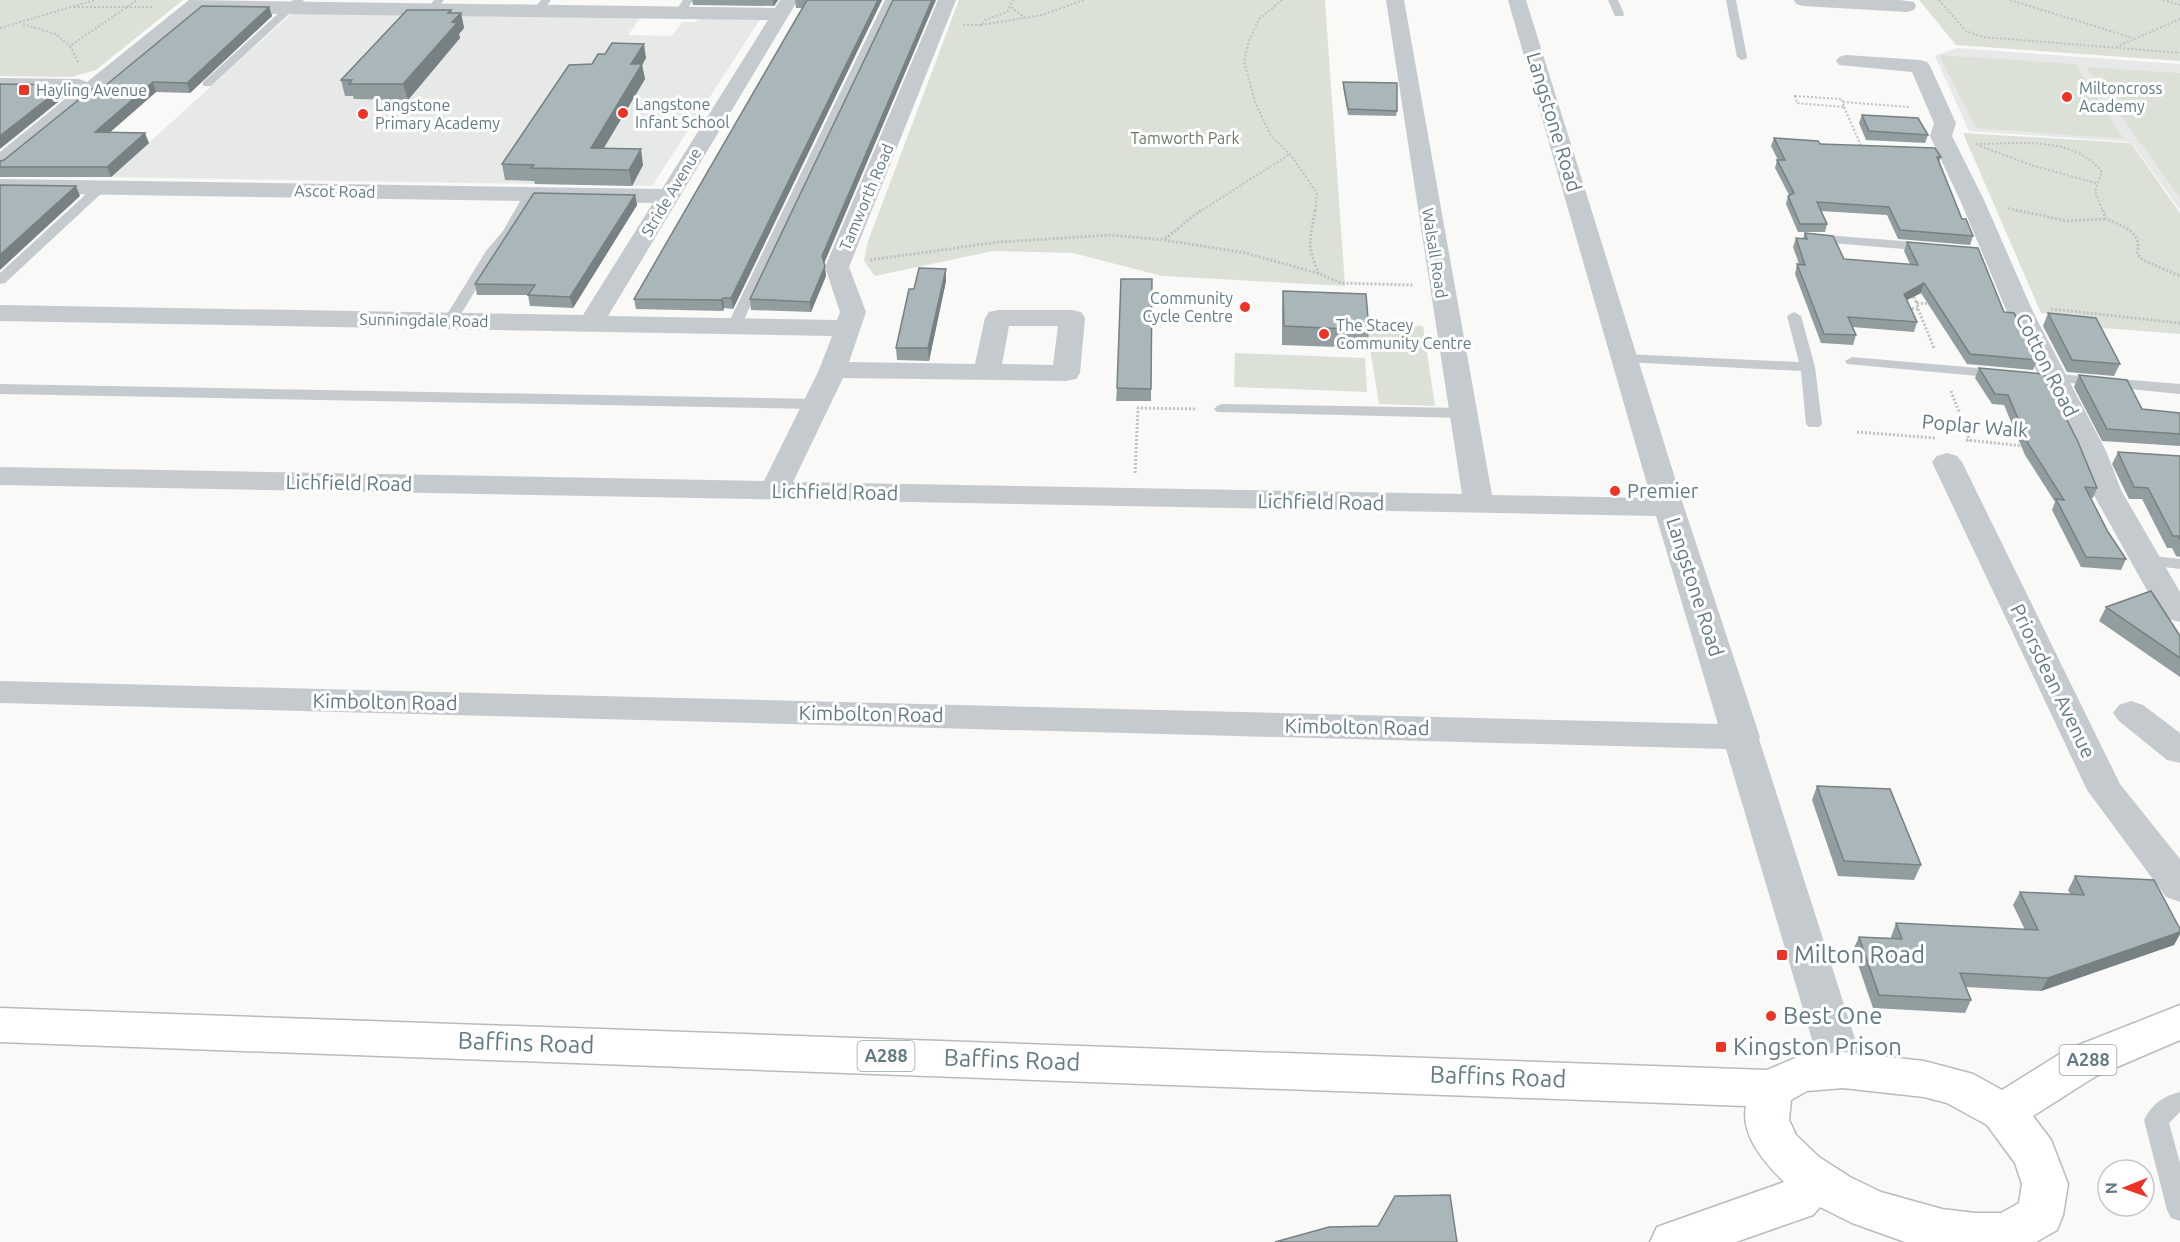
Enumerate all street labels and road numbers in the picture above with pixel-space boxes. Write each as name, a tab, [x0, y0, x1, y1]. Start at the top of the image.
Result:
street label: Langstone Road	[1522, 49, 1587, 194]
street label: Tamworth Road	[835, 141, 897, 253]
street label: Stride Avenue	[637, 144, 705, 240]
street label: Ascot Road	[294, 181, 376, 201]
street label: Walsall Road	[1419, 207, 1451, 299]
street label: Cotton Road	[2011, 309, 2083, 421]
street label: Sunningdale Road	[359, 310, 489, 330]
street label: Poplar Walk	[1921, 409, 2029, 442]
street label: Lichfield Road	[285, 470, 413, 495]
street label: Lichfield Road	[771, 479, 899, 504]
street label: Lichfield Road	[1257, 489, 1385, 514]
street label: Langstone Road	[1662, 514, 1729, 659]
street label: Priorsdean Avenue	[2006, 600, 2101, 762]
street label: Kimbolton Road	[312, 689, 458, 714]
street label: Kimbolton Road	[798, 701, 944, 726]
street label: Kimbolton Road	[1284, 714, 1430, 739]
street label: Baffins Road	[457, 1027, 595, 1058]
road number: A288	[858, 1041, 914, 1071]
street label: Baffins Road	[943, 1044, 1081, 1075]
road number: A288	[2060, 1045, 2116, 1075]
street label: Baffins Road	[1429, 1061, 1567, 1092]

